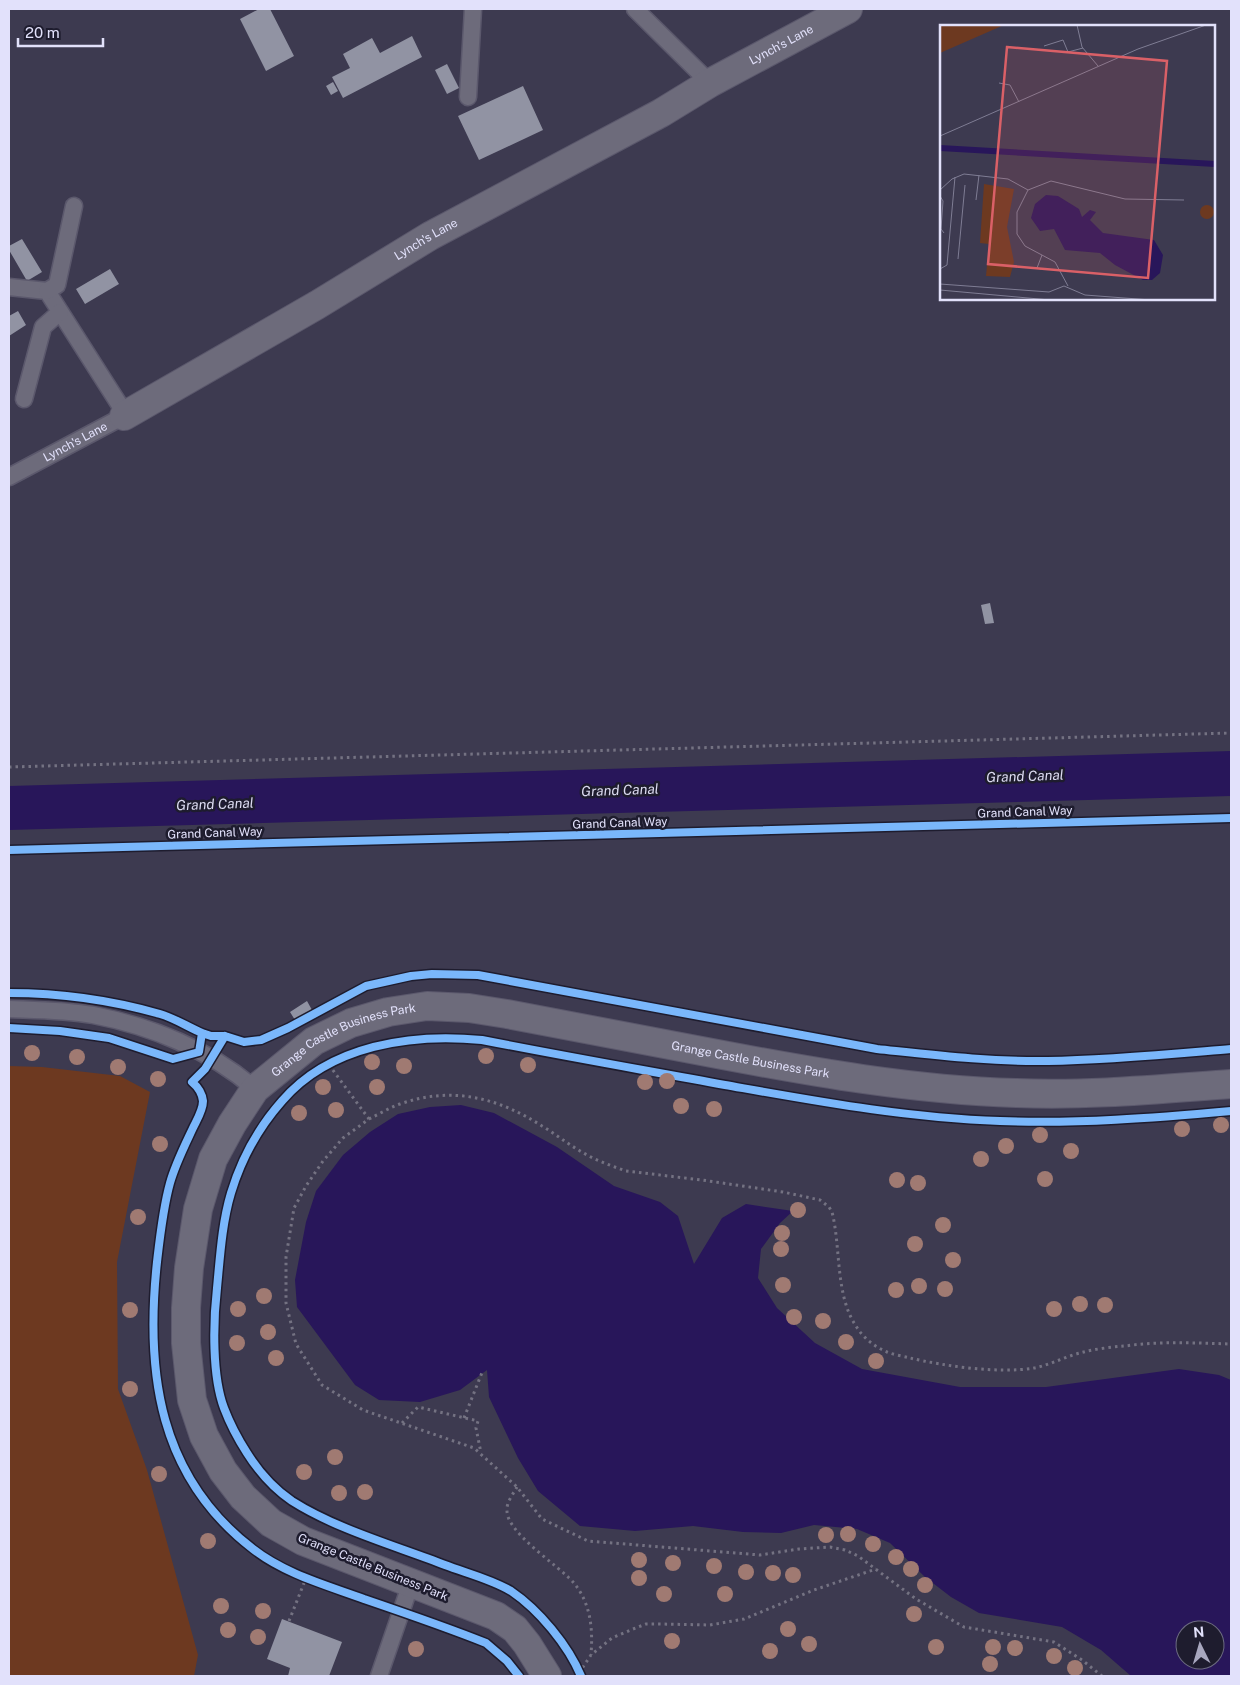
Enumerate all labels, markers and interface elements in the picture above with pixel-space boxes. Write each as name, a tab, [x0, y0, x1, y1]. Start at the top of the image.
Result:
scale bar	[18, 15, 102, 47]
street label: Lynch's Lane	[747, 22, 816, 68]
text: 20 m	[25, 24, 60, 41]
inset map	[940, 25, 1215, 300]
street label: Lynch's Lane	[392, 215, 460, 263]
street label: Lynch's Lane	[41, 419, 110, 465]
water label: Grand Canal	[986, 767, 1064, 785]
water label: Grand Canal	[581, 781, 659, 799]
water label: Grand Canal	[176, 795, 254, 813]
street label: Grand Canal Way	[977, 803, 1073, 821]
street label: Grand Canal Way	[572, 814, 668, 832]
street label: Grand Canal Way	[167, 824, 263, 842]
street label: Grange Castle Business Park	[269, 1001, 417, 1080]
street label: Grange Castle Business Park	[670, 1038, 831, 1081]
street label: Grange Castle Business Park	[296, 1530, 450, 1604]
north arrow	[1175, 1620, 1225, 1670]
text: N	[1193, 1624, 1205, 1640]

